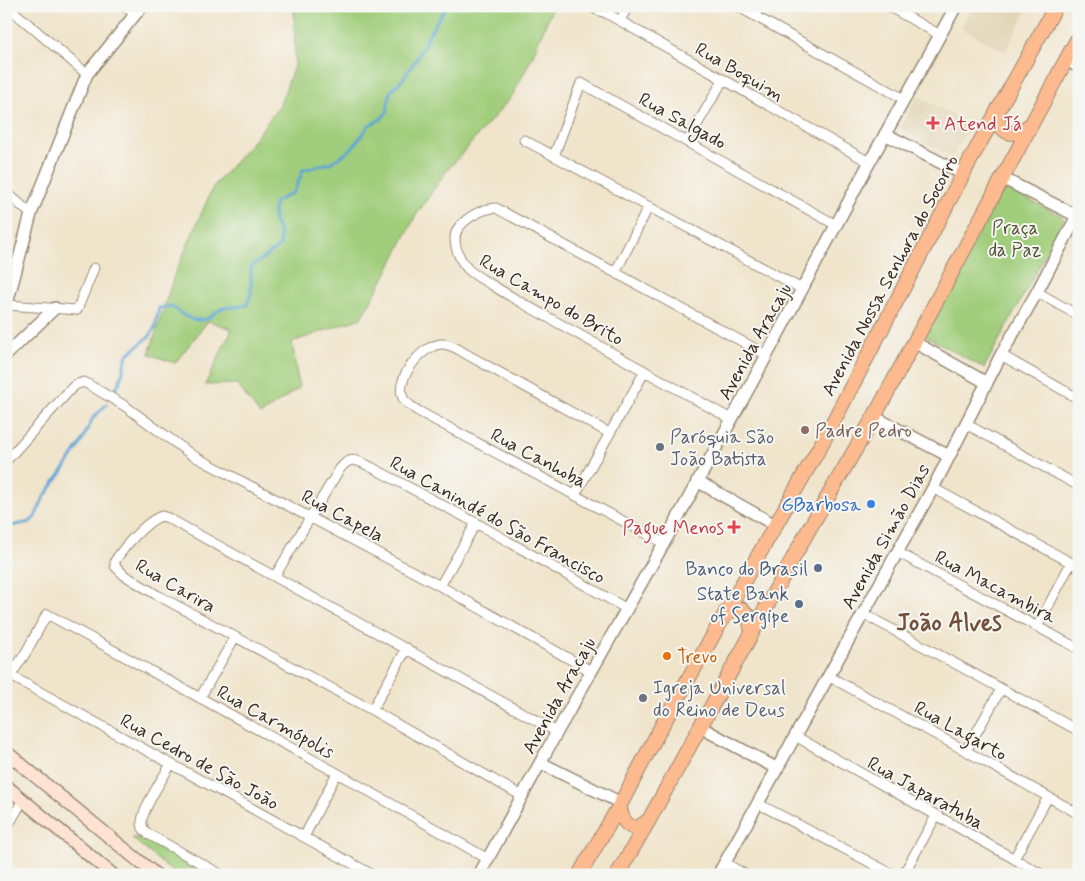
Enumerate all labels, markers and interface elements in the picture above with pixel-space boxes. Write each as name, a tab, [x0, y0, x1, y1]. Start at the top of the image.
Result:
street label: Rua Boquim	[690, 37, 788, 108]
street label: Rua Salgado	[633, 87, 731, 157]
place label: Atend Já	[944, 112, 1022, 137]
marker: Atend Já	[926, 116, 940, 130]
street label: Avenida Nossa Senhora do Socorro	[816, 151, 965, 401]
park label: Praça da Paz	[989, 216, 1042, 263]
street label: Rua Campo do Brito	[474, 249, 628, 352]
street label: Avenida Aracaju	[713, 279, 799, 405]
place label: Padre Pedro	[815, 419, 912, 444]
street label: Rua Canhoba	[486, 423, 591, 494]
marker: Padre Pedro	[799, 424, 811, 436]
place label: Paróquia São João Batista	[670, 425, 774, 472]
marker: Paróquia São João Batista	[654, 441, 666, 453]
street label: Rua Canindé do São Francisco	[385, 451, 609, 590]
street label: Avenida Simão Dias	[836, 460, 937, 614]
street label: Rua Capela	[297, 484, 388, 548]
place label: GBarbosa	[781, 493, 862, 518]
marker: GBarbosa	[865, 498, 877, 510]
place label: Pague Menos	[623, 516, 724, 544]
marker: Pague Menos	[728, 521, 740, 533]
street label: Rua Macambira	[930, 545, 1061, 630]
street label: Rua Carira	[131, 553, 220, 619]
place label: Banco do Brasil	[686, 557, 808, 582]
marker: Banco do Brasil	[812, 562, 824, 574]
place label: State Bank of Sergipe	[697, 582, 789, 630]
marker: State Bank of Sergipe	[793, 598, 805, 610]
district label: João Alves	[896, 608, 1002, 639]
street label: Avenida Aracaju	[517, 633, 603, 759]
place label: Trevo	[677, 645, 717, 670]
marker: Trevo	[661, 650, 673, 662]
place label: Igreja Universal do Reino de Deus	[653, 676, 786, 723]
street label: Rua Carmópolis	[212, 680, 339, 765]
marker: Igreja Universal do Reino de Deus	[637, 692, 649, 704]
street label: Rua Lagarto	[908, 695, 1011, 770]
street label: Rua Cedro de São João	[115, 708, 283, 816]
street label: Rua Japaratuba	[863, 751, 988, 836]

